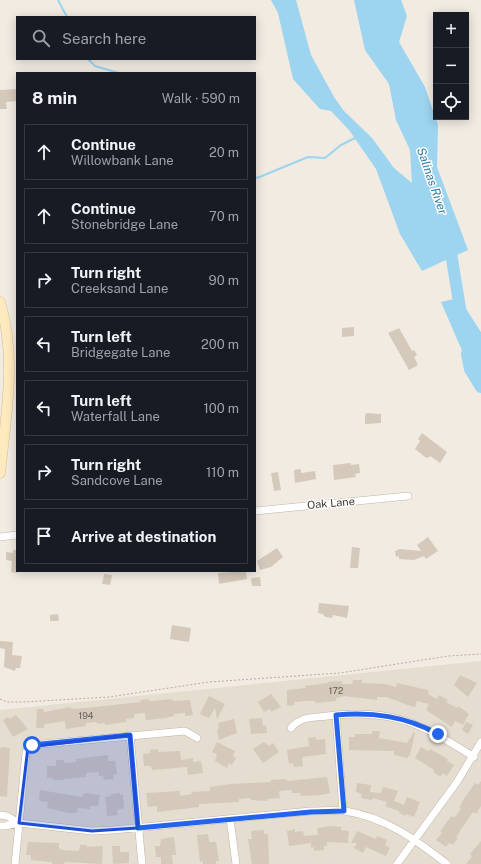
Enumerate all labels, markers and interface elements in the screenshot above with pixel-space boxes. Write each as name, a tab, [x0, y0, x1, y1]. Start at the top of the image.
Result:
map controls	[433, 12, 469, 120]
button: +	[433, 12, 469, 48]
search box	[16, 16, 256, 60]
icon: search	[30, 27, 52, 49]
text: Search here	[62, 30, 146, 47]
button: −	[433, 48, 469, 84]
button: locate	[433, 84, 469, 120]
text: 8 min	[32, 88, 77, 108]
text: Walk · 590 m	[162, 91, 240, 106]
text: Continue	[71, 136, 136, 153]
icon: ahead	[33, 141, 55, 163]
text: 20 m	[209, 145, 239, 160]
water label: Salinas River	[414, 146, 450, 217]
text: Willowbank Lane	[71, 153, 174, 168]
text: Continue	[71, 200, 136, 217]
icon: ahead	[33, 205, 55, 227]
text: 70 m	[209, 209, 239, 224]
text: Stonebridge Lane	[71, 217, 178, 232]
text: Turn right	[71, 264, 141, 281]
icon: right	[33, 269, 55, 291]
text: 90 m	[209, 273, 239, 288]
text: Creeksand Lane	[71, 281, 168, 296]
text: Turn left	[71, 328, 132, 345]
icon: left	[33, 333, 55, 355]
text: 200 m	[201, 337, 239, 352]
text: Bridgegate Lane	[71, 345, 170, 360]
text: Turn left	[71, 392, 132, 409]
icon: left	[33, 397, 55, 419]
text: 100 m	[203, 401, 239, 416]
text: Waterfall Lane	[71, 409, 160, 424]
text: Turn right	[71, 456, 141, 473]
icon: right	[33, 461, 55, 483]
text: 110 m	[206, 465, 239, 480]
text: Sandcove Lane	[71, 473, 163, 488]
street label: Oak Lane	[307, 495, 355, 511]
icon: arrive	[33, 525, 55, 547]
text: Arrive at destination	[71, 528, 216, 545]
house number: 172	[329, 685, 343, 696]
house number: 194	[79, 710, 94, 721]
route end	[429, 725, 447, 743]
route start	[23, 736, 41, 754]

